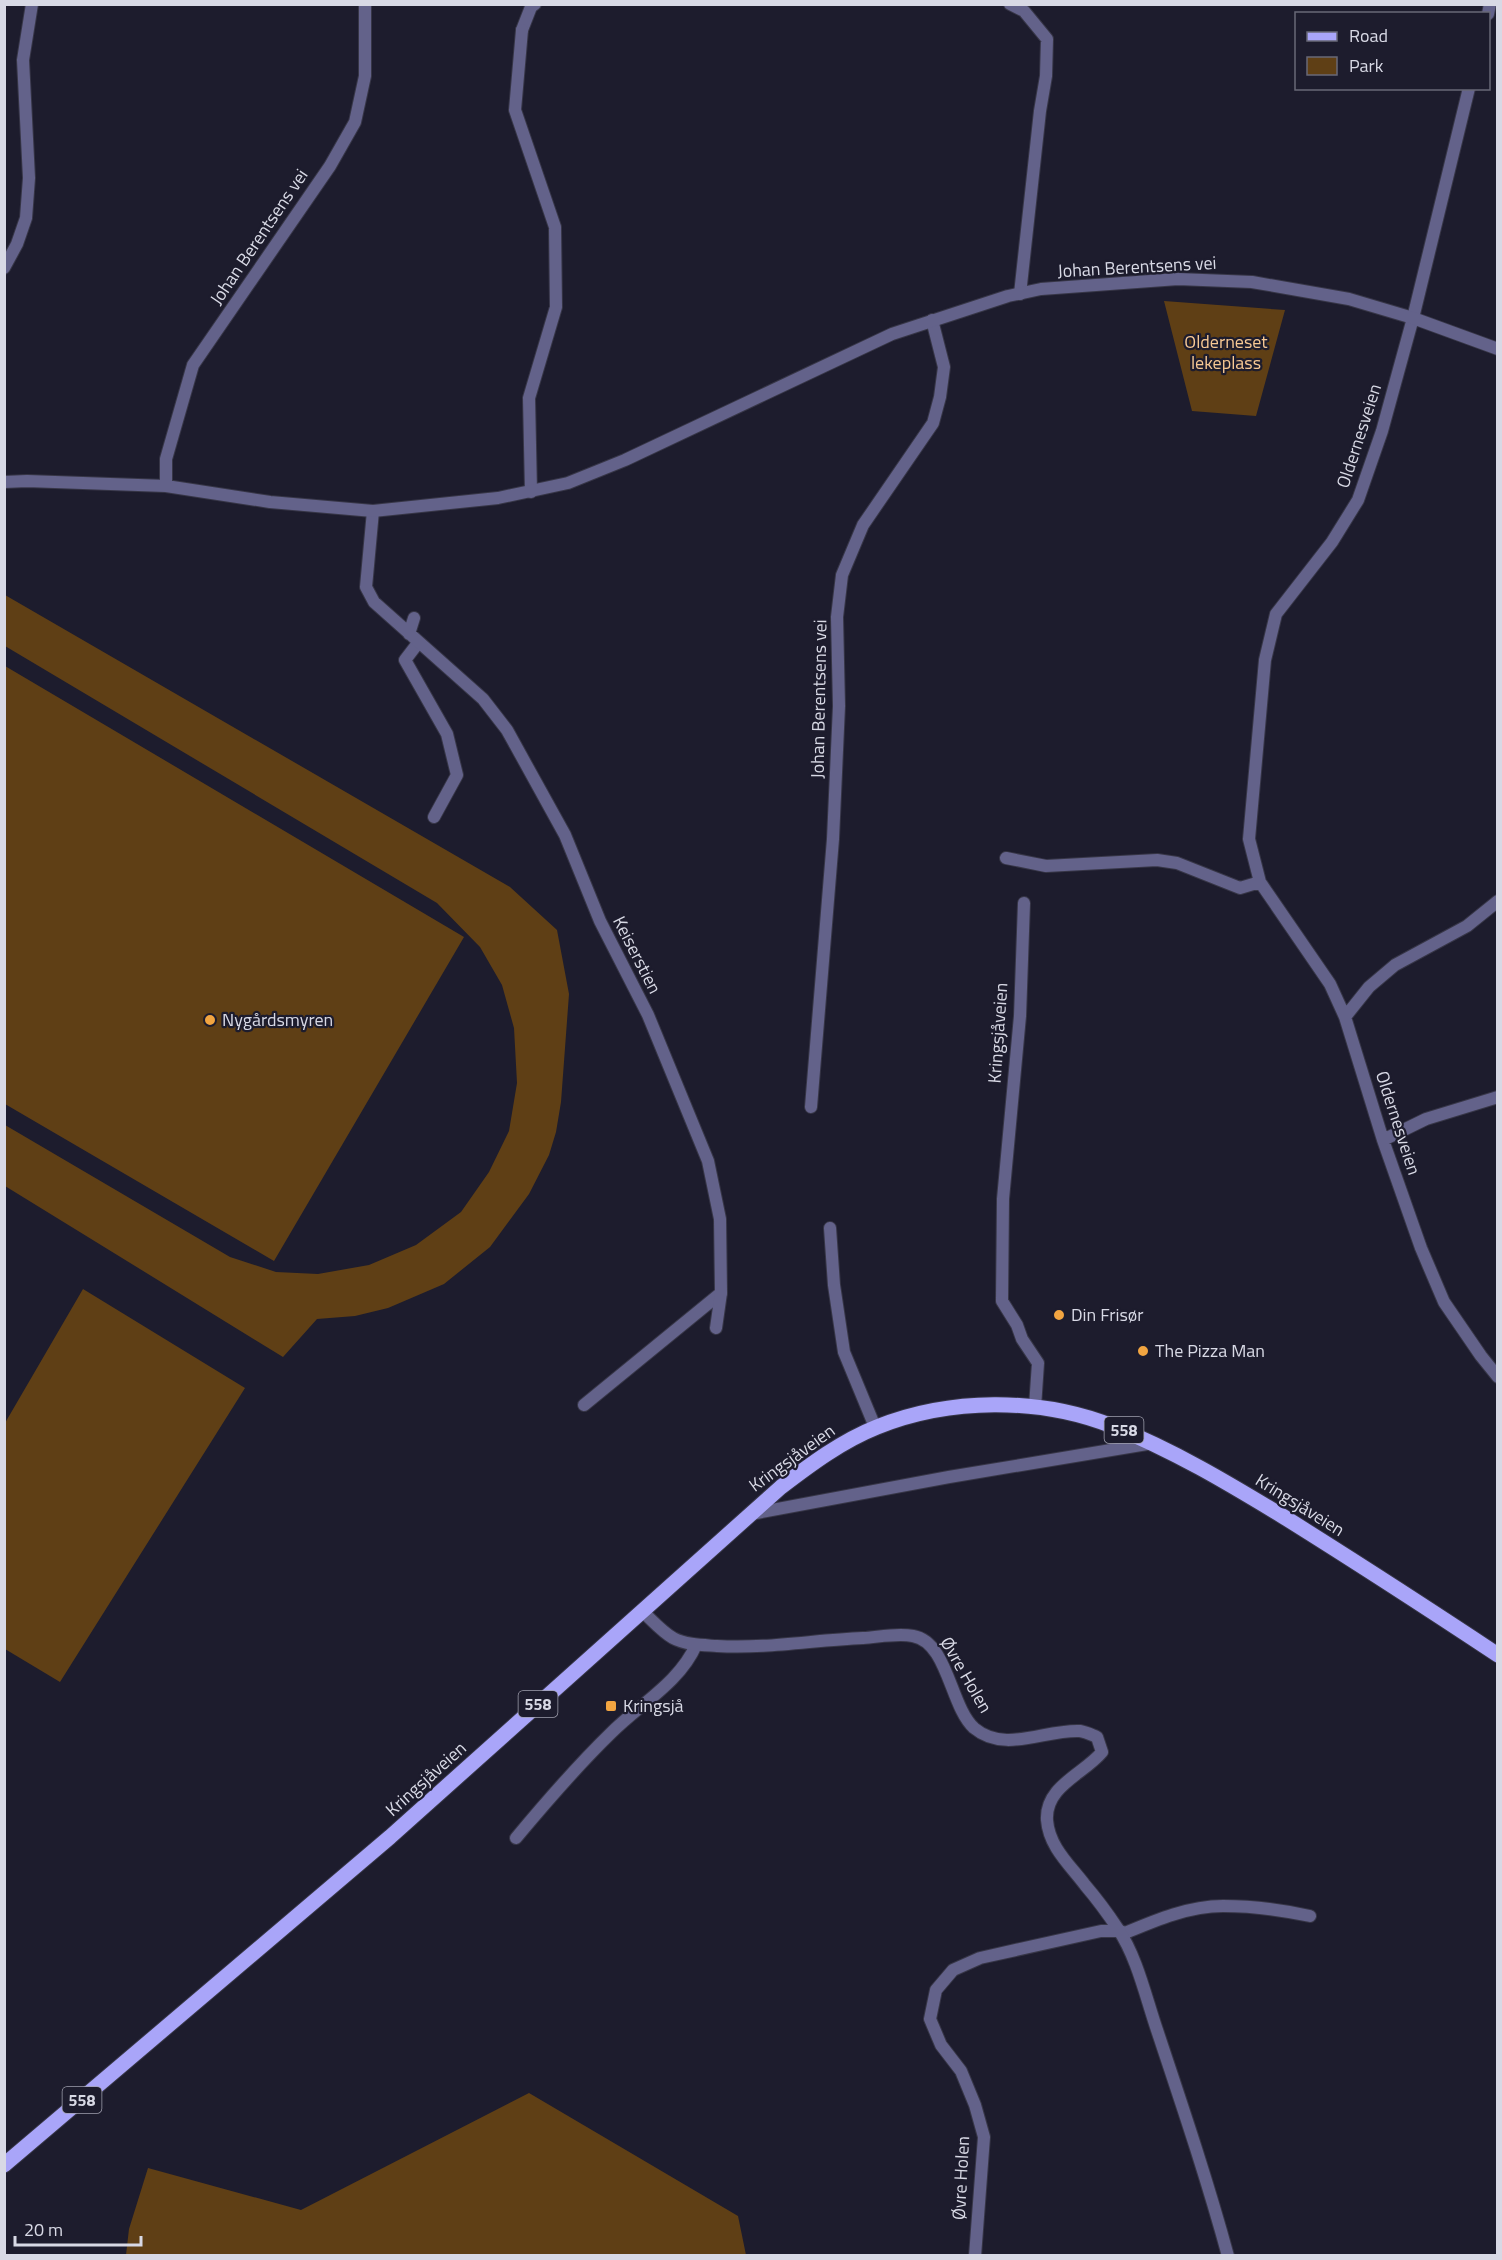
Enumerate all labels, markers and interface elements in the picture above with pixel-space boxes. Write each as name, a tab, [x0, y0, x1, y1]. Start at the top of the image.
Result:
legend	[1295, 12, 1490, 90]
text: Road	[1349, 22, 1388, 49]
text: Park	[1349, 52, 1384, 79]
street label: Johan Berentsens vei	[203, 163, 314, 310]
street label: Johan Berentsens vei	[1057, 249, 1217, 284]
park label: Olderneset lekeplass	[1184, 328, 1268, 376]
street label: Oldernesveien	[1329, 380, 1388, 491]
street label: Johan Berentsens vei	[804, 619, 833, 779]
street label: Keiserstien	[606, 911, 669, 998]
street label: Kringsjåveien	[981, 982, 1014, 1084]
place label: Nygårdsmyren	[222, 1006, 333, 1033]
marker: Nygårdsmyren	[203, 1013, 217, 1027]
street label: Oldernesveien	[1369, 1067, 1428, 1178]
place label: Din Frisør	[1071, 1301, 1144, 1328]
marker: Din Frisør	[1052, 1308, 1066, 1322]
place label: The Pizza Man	[1155, 1337, 1265, 1364]
marker: The Pizza Man	[1136, 1344, 1150, 1358]
street label: Kringsjåveien	[743, 1417, 840, 1498]
road number: 558	[1104, 1417, 1144, 1443]
street label: Kringsjåveien	[1250, 1466, 1350, 1543]
street label: Øvre Holen	[934, 1632, 999, 1718]
road number: 558	[518, 1691, 558, 1717]
place label: Kringsjå	[623, 1692, 684, 1719]
marker: Kringsjå	[604, 1699, 618, 1713]
street label: Kringsjåveien	[379, 1735, 472, 1822]
road number: 558	[62, 2087, 101, 2113]
street label: Øvre Holen	[945, 2135, 976, 2221]
scale bar	[15, 2209, 141, 2247]
text: 20 m	[24, 2216, 63, 2243]

